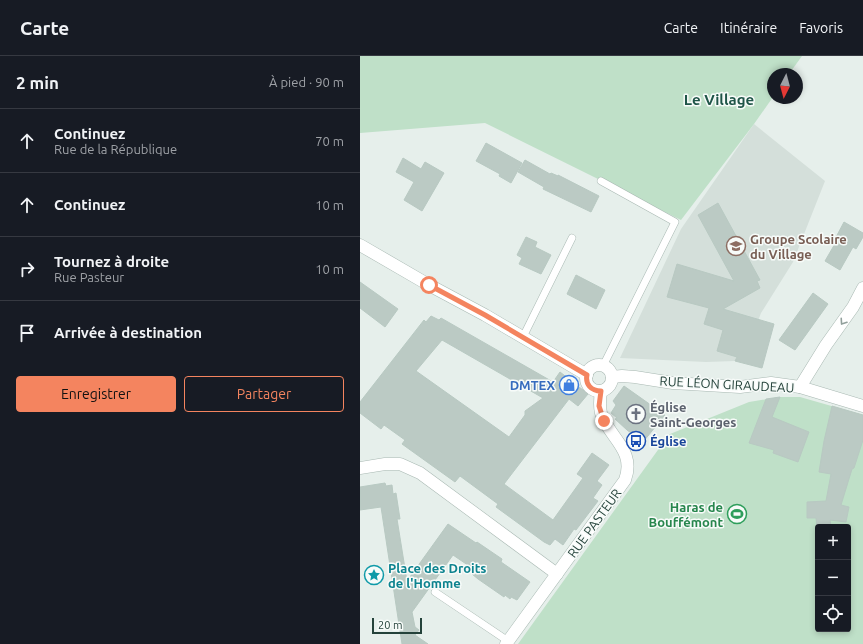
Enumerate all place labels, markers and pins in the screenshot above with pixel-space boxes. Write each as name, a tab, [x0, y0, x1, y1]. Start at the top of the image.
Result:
place label: Groupe Scolaire du Village	[750, 232, 847, 261]
school or university icon: Groupe Scolaire du Village	[725, 235, 747, 257]
shop icon: DMTEX	[558, 374, 580, 396]
place label: DMTEX	[510, 378, 555, 392]
place label: Église Saint-Georges	[650, 399, 737, 429]
church icon: Église Saint-Georges	[625, 403, 647, 425]
bus stop icon: Église	[625, 430, 647, 452]
place label: Église	[650, 433, 686, 448]
place label: Haras de Bouffémont	[649, 500, 723, 529]
sports icon: Haras de Bouffémont	[726, 503, 748, 525]
place label: Place des Droits de l'Homme	[388, 561, 486, 590]
place icon: Place des Droits de l'Homme	[363, 564, 385, 586]

